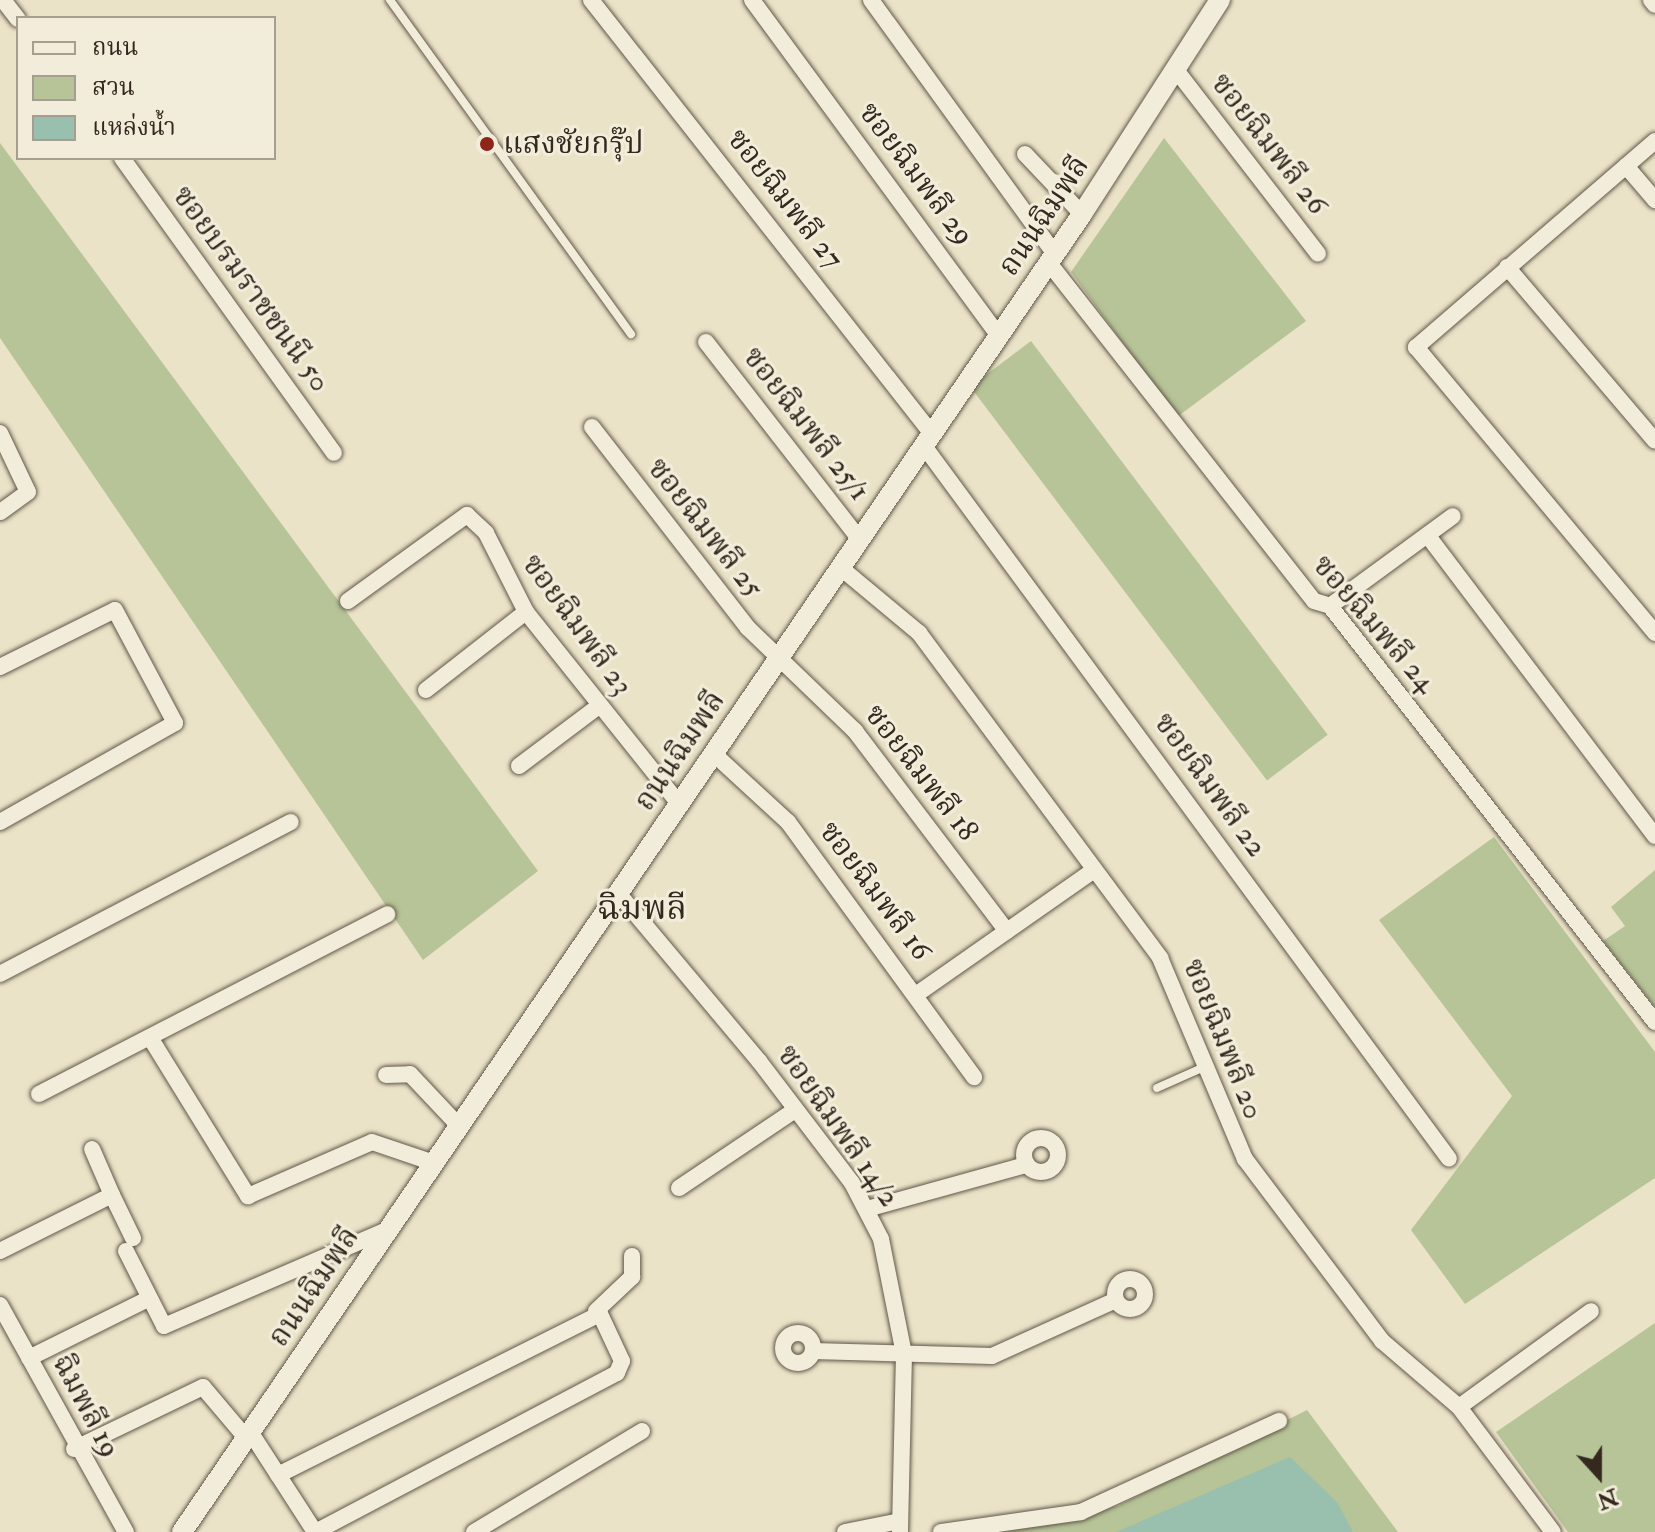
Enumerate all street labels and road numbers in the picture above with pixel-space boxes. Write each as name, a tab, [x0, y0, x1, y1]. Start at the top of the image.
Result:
street label: ซอยฉิมพลี 26	[1203, 66, 1335, 222]
street label: ซอยฉิมพลี 29	[851, 95, 981, 253]
street label: ซอยฉิมพลี 27	[719, 122, 851, 276]
street label: ถนนฉิมพลี	[991, 149, 1097, 283]
street label: ซอยบรมราชชนนี 50	[164, 179, 338, 399]
street label: ซอยฉิมพลี 25/1	[735, 340, 877, 508]
street label: ซอยฉิมพลี 25	[639, 451, 771, 605]
street label: ซอยฉิมพลี 23	[514, 547, 640, 703]
street label: ซอยฉิมพลี 24	[1305, 548, 1443, 700]
street label: ถนนฉิมพลี	[627, 684, 733, 818]
street label: ซอยฉิมพลี 18	[856, 697, 986, 849]
street label: ซอยฉิมพลี 22	[1146, 706, 1274, 864]
street label: ซอยฉิมพลี 16	[811, 814, 939, 968]
street label: ซอยฉิมพลี 20	[1175, 954, 1271, 1124]
street label: ซอยฉิมพลี 14/2	[769, 1038, 907, 1214]
street label: ถนนฉิมพลี	[261, 1220, 367, 1354]
street label: ฉิมพลี 19	[44, 1348, 128, 1464]

